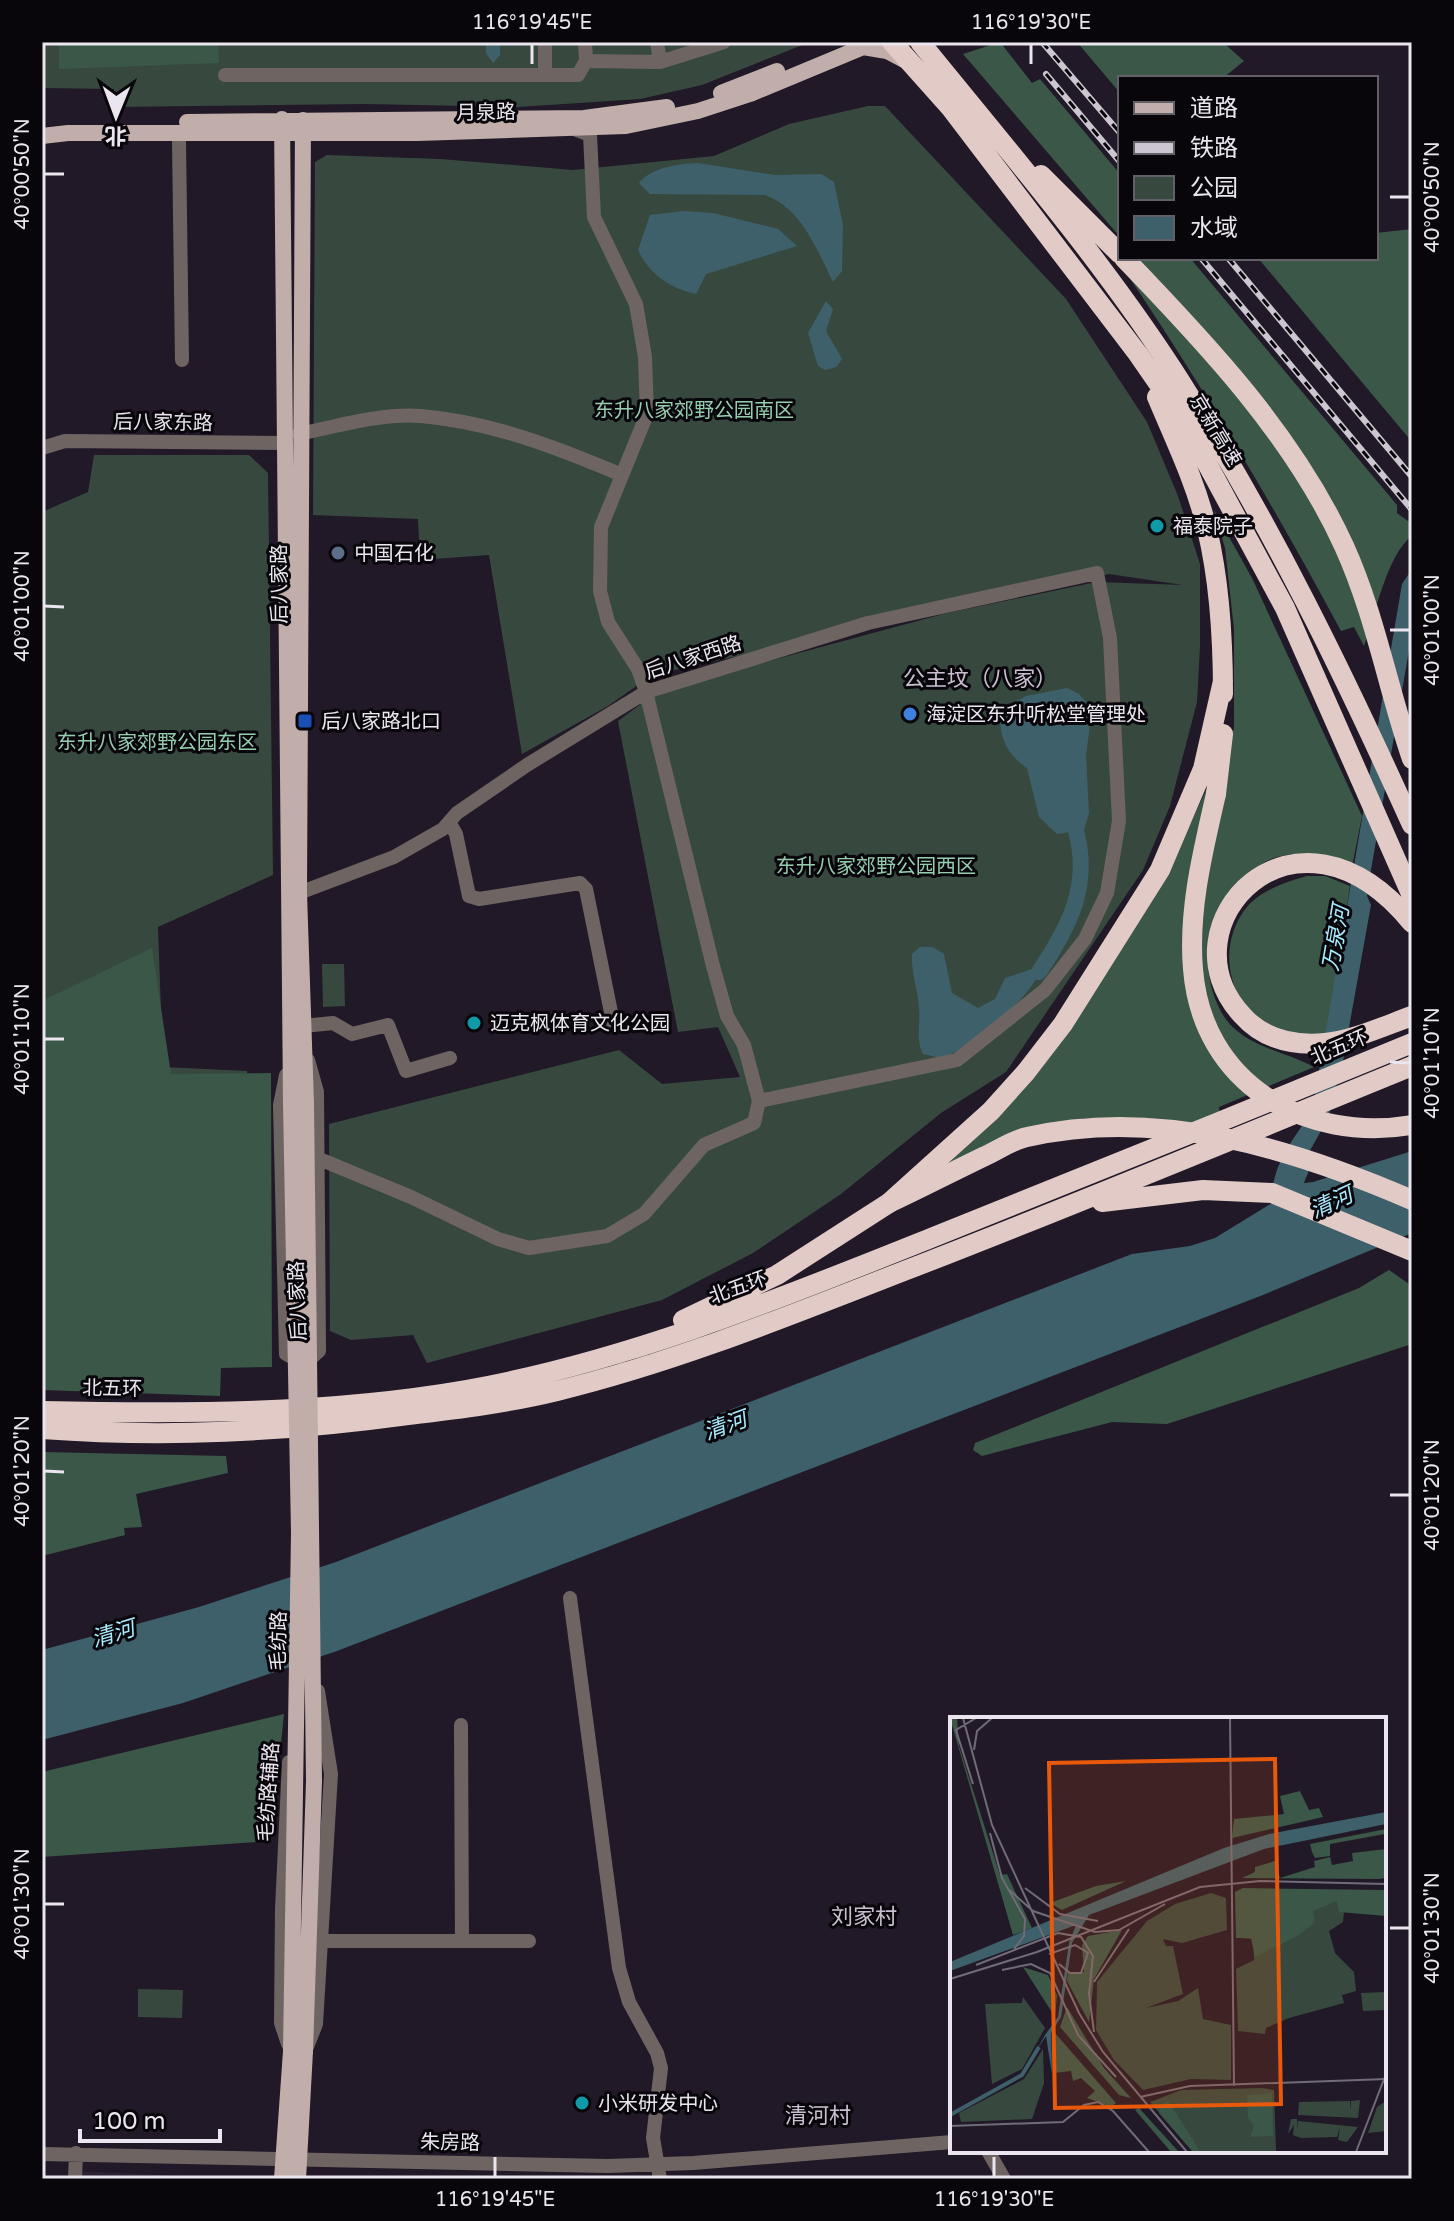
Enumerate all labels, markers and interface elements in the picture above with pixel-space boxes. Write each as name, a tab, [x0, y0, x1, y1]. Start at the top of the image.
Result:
text: 116°19'45"E	[472, 11, 592, 35]
text: 116°19'30"E	[971, 11, 1091, 35]
north arrow	[76, 76, 156, 156]
legend	[1118, 76, 1378, 260]
text: 道路	[1190, 94, 1238, 123]
street label: 月泉路	[456, 100, 516, 126]
text: 40°00'50"N	[11, 118, 35, 230]
text: 北	[104, 122, 127, 148]
text: 铁路	[1190, 134, 1238, 163]
text: 40°00'50"N	[1421, 141, 1445, 253]
text: 公园	[1190, 174, 1238, 203]
text: 水域	[1190, 214, 1238, 243]
street label: 京新高速	[1184, 390, 1246, 471]
park label: 东升八家郊野公园南区	[594, 399, 794, 423]
street label: 后八家东路	[113, 410, 213, 436]
place label: 福泰院子	[1173, 515, 1253, 539]
marker: 福泰院子	[1148, 517, 1166, 535]
place label: 中国石化	[354, 542, 434, 566]
street label: 后八家路	[268, 544, 292, 624]
marker: 中国石化	[329, 544, 347, 562]
text: 40°01'00"N	[11, 550, 35, 662]
text: 40°01'00"N	[1421, 574, 1445, 686]
street label: 后八家西路	[642, 631, 745, 685]
district label: 公主坟（八家）	[903, 666, 1057, 692]
place label: 海淀区东升听松堂管理处	[926, 703, 1146, 727]
marker: 海淀区东升听松堂管理处	[901, 705, 919, 723]
place label: 后八家路北口	[321, 710, 441, 734]
marker: 后八家路北口	[296, 712, 314, 730]
park label: 东升八家郊野公园东区	[57, 731, 257, 755]
park label: 东升八家郊野公园西区	[776, 855, 976, 879]
water label: 万泉河	[1317, 899, 1355, 973]
text: 40°01'10"N	[11, 983, 35, 1095]
text: 40°01'10"N	[1421, 1007, 1445, 1119]
place label: 迈克枫体育文化公园	[490, 1012, 670, 1036]
marker: 迈克枫体育文化公园	[465, 1014, 483, 1032]
street label: 北五环	[1307, 1025, 1372, 1071]
water label: 清河	[1306, 1180, 1360, 1224]
street label: 后八家路	[285, 1261, 311, 1341]
street label: 北五环	[706, 1266, 771, 1309]
street label: 北五环	[82, 1376, 142, 1402]
water label: 清河	[700, 1405, 754, 1446]
text: 40°01'20"N	[11, 1415, 35, 1527]
text: 40°01'20"N	[1421, 1439, 1445, 1551]
street label: 毛纺路	[266, 1611, 292, 1671]
water label: 清河	[88, 1614, 142, 1653]
inset map	[950, 1717, 1386, 2153]
street label: 毛纺路辅路	[254, 1741, 284, 1843]
text: 40°01'30"N	[11, 1848, 35, 1960]
text: 40°01'30"N	[1421, 1872, 1445, 1984]
district label: 刘家村	[831, 1904, 897, 1930]
place label: 小米研发中心	[598, 2092, 718, 2116]
scale bar	[80, 2093, 220, 2143]
marker: 小米研发中心	[573, 2094, 591, 2112]
district label: 清河村	[785, 2103, 851, 2129]
text: 100 m	[92, 2107, 166, 2136]
street label: 朱房路	[420, 2130, 480, 2156]
text: 116°19'45"E	[435, 2188, 555, 2212]
text: 116°19'30"E	[934, 2188, 1054, 2212]

